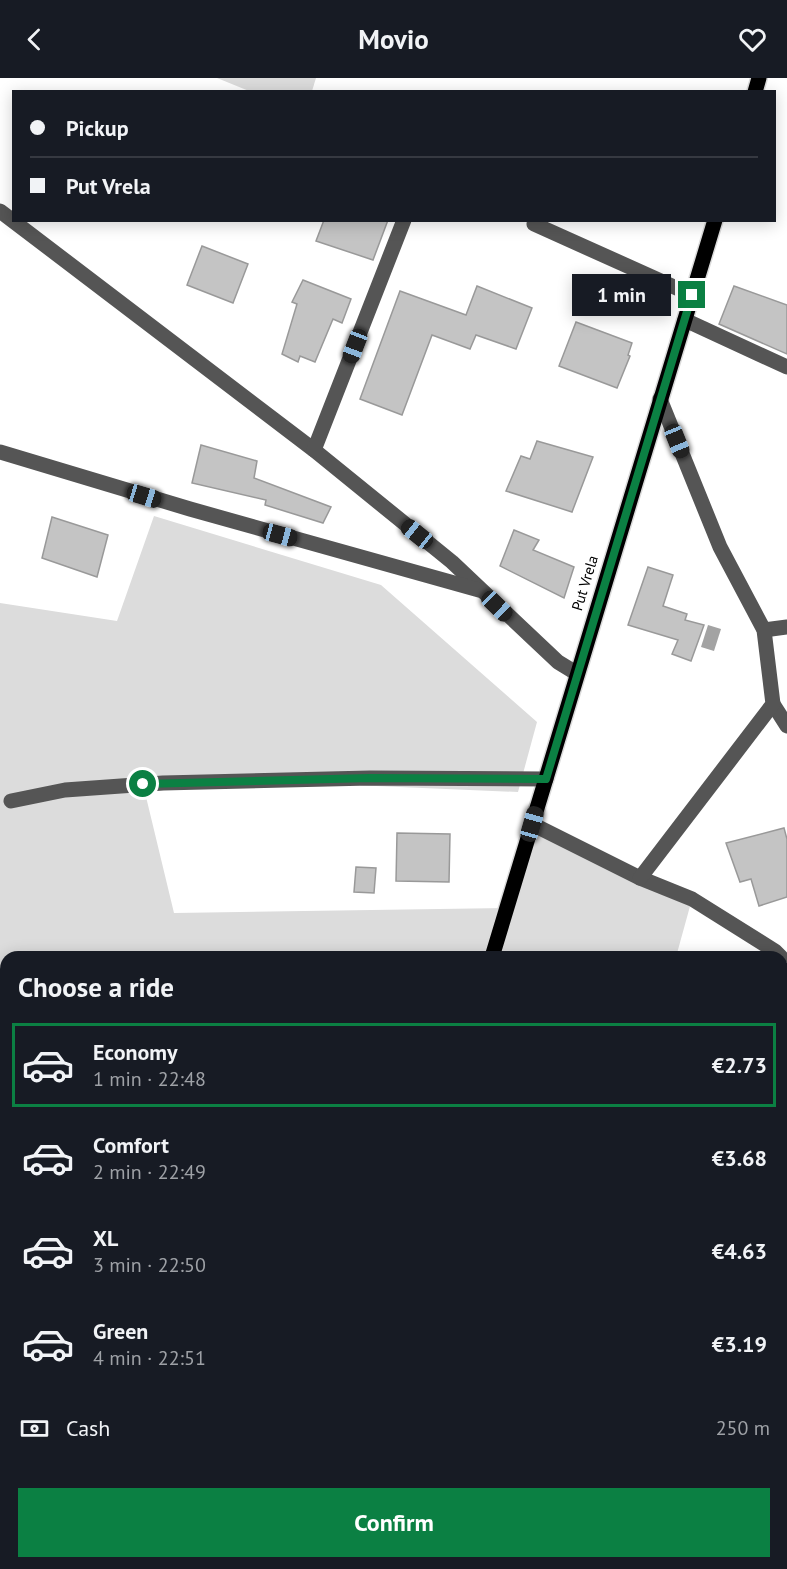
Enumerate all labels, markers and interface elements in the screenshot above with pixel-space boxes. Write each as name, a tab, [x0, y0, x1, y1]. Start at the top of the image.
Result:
text: Movio	[358, 22, 429, 56]
icon: back	[18, 23, 51, 56]
icon: heart	[736, 23, 769, 56]
text: Pickup	[66, 114, 129, 142]
text: Put Vrela	[66, 172, 151, 200]
callout: 1 min	[572, 274, 671, 316]
route end	[678, 281, 705, 308]
text: 1 min	[597, 282, 646, 308]
car	[340, 326, 370, 366]
car	[662, 421, 692, 461]
car	[124, 482, 164, 510]
car	[397, 516, 437, 552]
car	[260, 522, 300, 548]
street label: Put Vrela	[567, 553, 602, 613]
car	[478, 587, 516, 625]
route start	[129, 770, 156, 797]
car	[518, 804, 546, 844]
text: Choose a ride	[18, 970, 174, 1004]
icon: car	[21, 1038, 75, 1092]
text: Economy	[93, 1038, 177, 1066]
text: €2.73	[712, 1051, 767, 1079]
text: 1 min · 22:48	[93, 1066, 206, 1092]
icon: car	[21, 1131, 75, 1185]
text: Comfort	[93, 1131, 169, 1159]
text: €3.68	[712, 1144, 767, 1172]
text: 2 min · 22:49	[93, 1159, 206, 1185]
icon: car	[21, 1224, 75, 1278]
text: XL	[93, 1224, 118, 1252]
text: €4.63	[712, 1237, 767, 1265]
text: 3 min · 22:50	[93, 1252, 206, 1278]
icon: car	[21, 1317, 75, 1371]
text: Green	[93, 1317, 148, 1345]
text: €3.19	[712, 1330, 767, 1358]
text: 4 min · 22:51	[93, 1345, 206, 1371]
icon: cash	[18, 1412, 51, 1445]
text: Cash	[66, 1414, 110, 1442]
text: 250 m	[716, 1415, 770, 1441]
button: Confirm	[18, 1488, 770, 1557]

